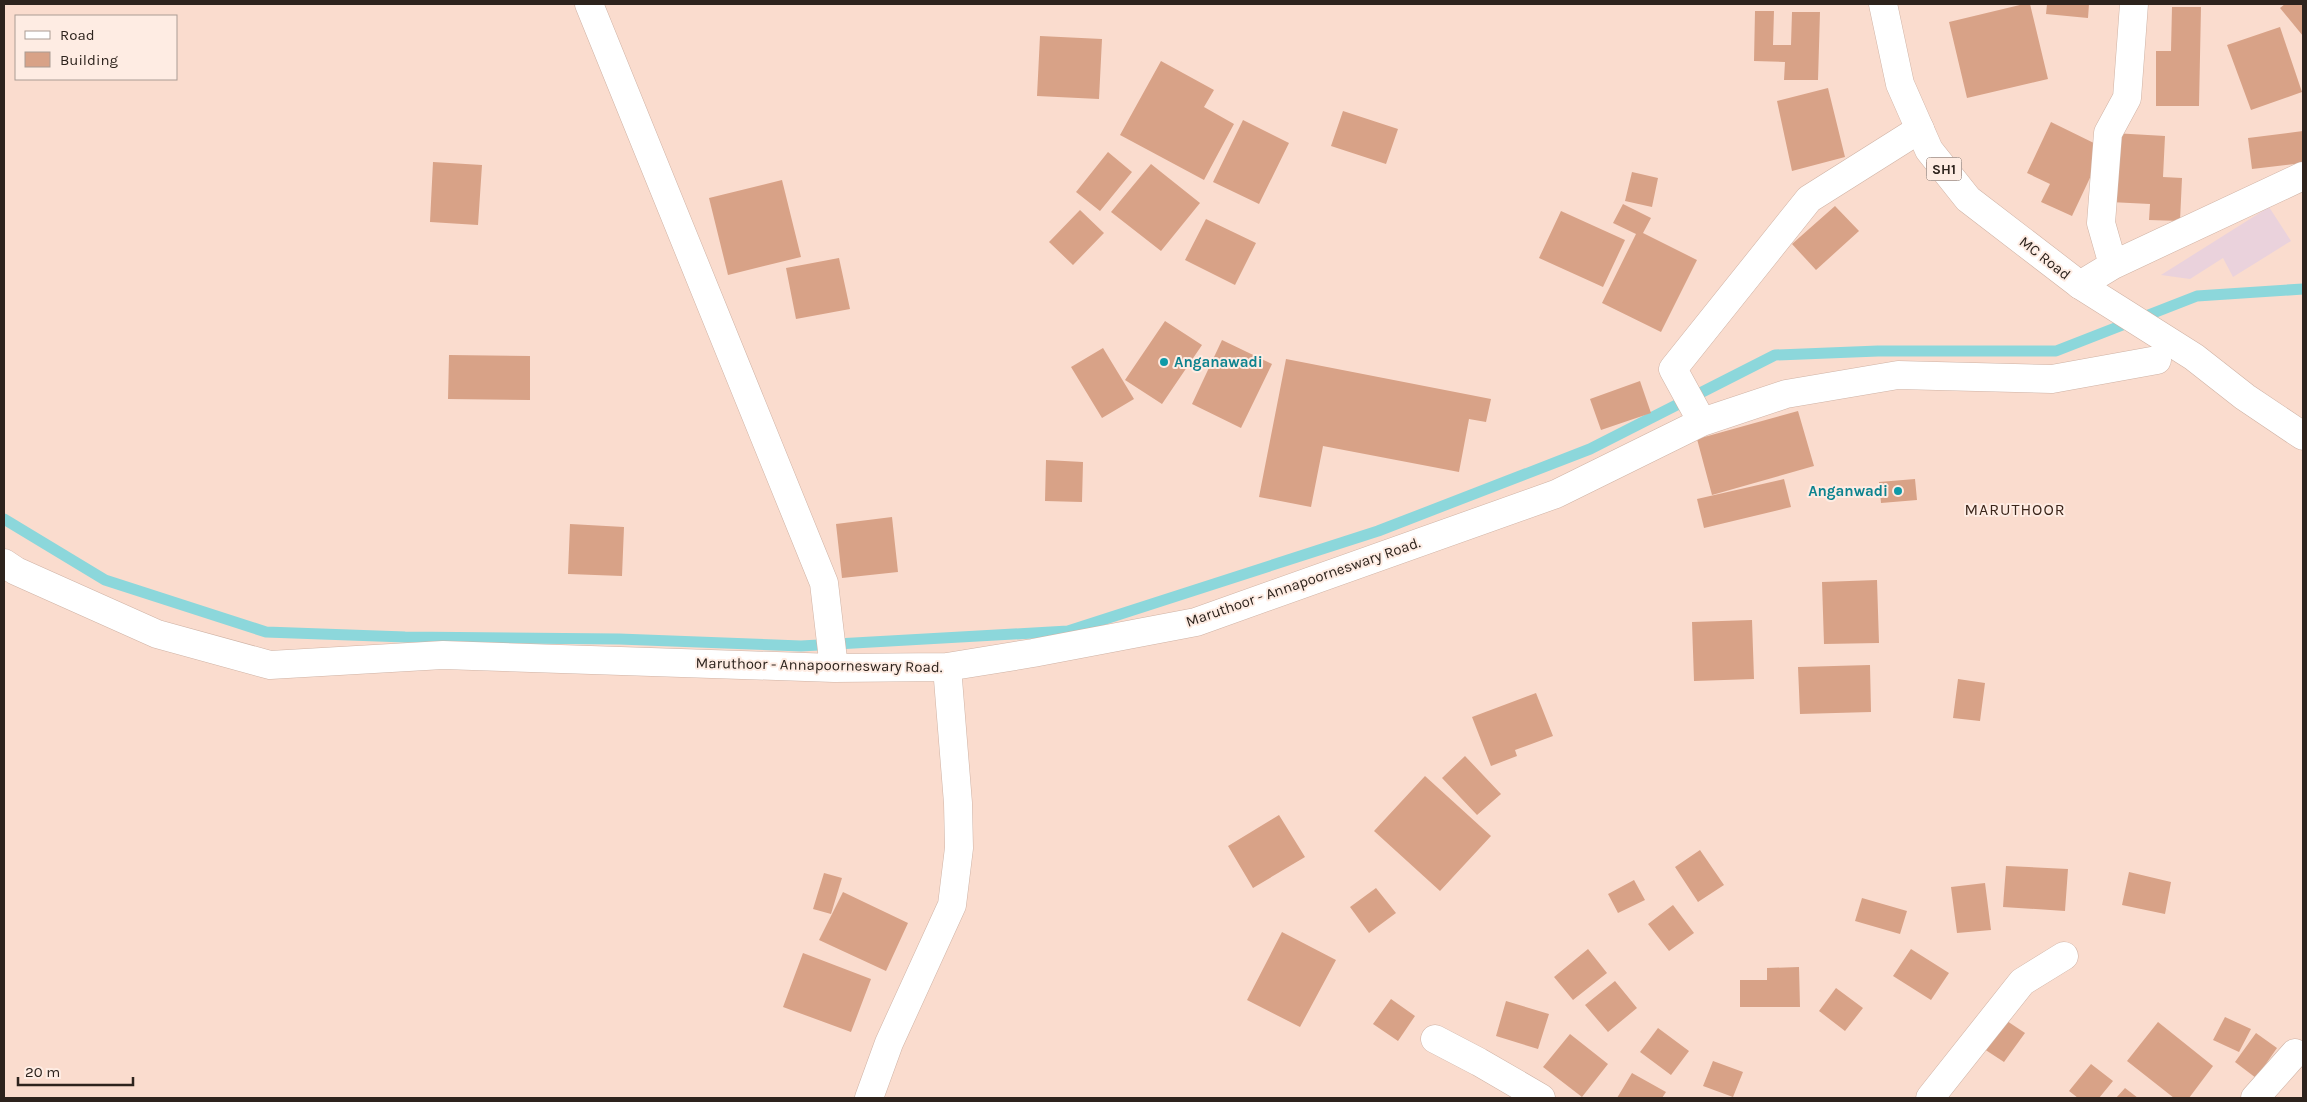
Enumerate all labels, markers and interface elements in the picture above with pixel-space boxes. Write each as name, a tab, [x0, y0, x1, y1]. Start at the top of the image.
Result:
legend	[15, 15, 178, 80]
text: Road	[60, 26, 95, 44]
text: Building	[60, 51, 118, 69]
road number: SH1	[1926, 157, 1962, 180]
street label: MC Road	[2016, 232, 2074, 284]
place label: Anganawadi	[1174, 353, 1263, 371]
marker: Anganawadi	[1158, 356, 1170, 368]
place label: Anganwadi	[1808, 482, 1888, 500]
marker: Anganwadi	[1892, 485, 1904, 497]
district label: MARUTHOOR	[1964, 500, 2066, 519]
street label: Maruthoor - Annapoorneswary Road.	[1183, 533, 1423, 631]
street label: Maruthoor - Annapoorneswary Road.	[695, 654, 943, 676]
scale bar	[18, 1054, 132, 1086]
text: 20 m	[25, 1063, 60, 1081]

